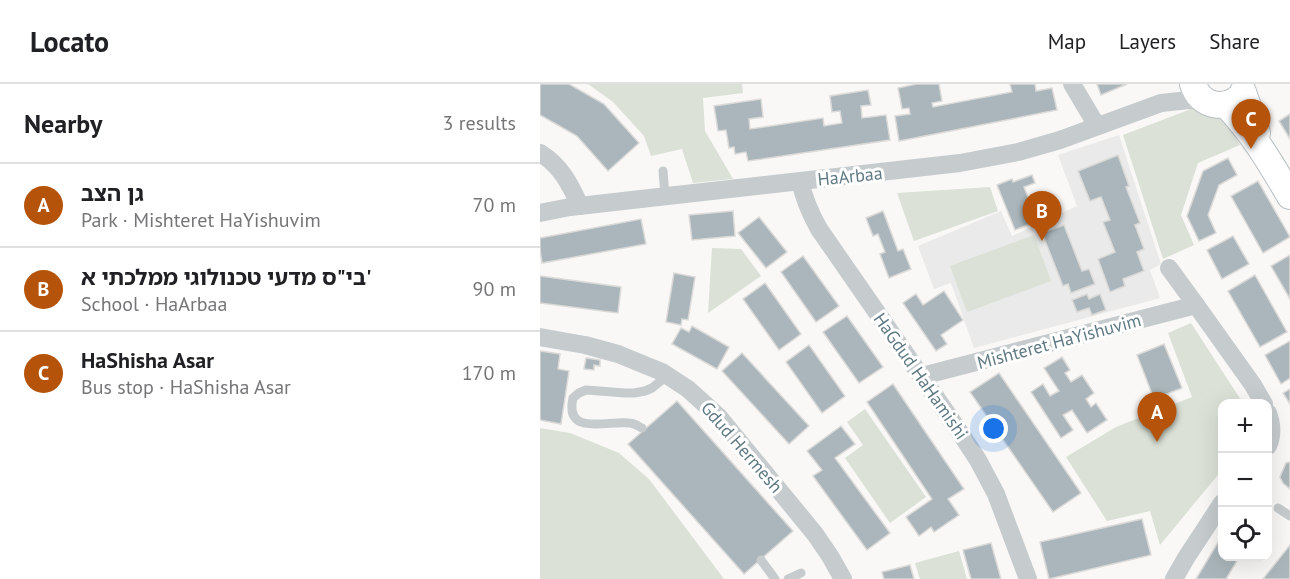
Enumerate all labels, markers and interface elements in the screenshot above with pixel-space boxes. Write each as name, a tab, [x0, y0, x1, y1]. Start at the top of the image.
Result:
text: Locato	[30, 23, 109, 60]
text: Map	[1048, 28, 1086, 55]
text: Layers	[1119, 28, 1176, 55]
text: Share	[1209, 28, 1260, 55]
pin: C	[1232, 100, 1270, 149]
text: Nearby	[24, 107, 102, 140]
text: 3 results	[443, 110, 516, 136]
street label: HaArbaa	[816, 161, 884, 191]
text: גן הצב	[81, 179, 144, 207]
text: A	[37, 192, 50, 218]
text: 70 m	[473, 192, 516, 218]
pin: B	[1022, 192, 1062, 241]
text: Park · Mishteret HaYishuvim	[81, 207, 321, 233]
text: בי"ס מדעי טכנולוגי ממלכתי א'	[81, 263, 372, 291]
text: B	[38, 276, 49, 302]
text: 90 m	[473, 276, 516, 302]
text: School · HaArbaa	[81, 291, 227, 317]
street label: HaGdud HaHamishi	[869, 308, 973, 444]
street label: Mishteret HaYishuvim	[974, 308, 1144, 374]
text: HaShisha Asar	[81, 346, 214, 374]
text: C	[38, 360, 49, 386]
text: 170 m	[462, 360, 516, 386]
text: Bus stop · HaShisha Asar	[81, 374, 291, 400]
pin: A	[1138, 392, 1176, 442]
street label: Gdud Hermesh	[696, 397, 788, 497]
map controls	[1218, 399, 1272, 561]
button: +	[1218, 399, 1272, 453]
your location	[979, 414, 1008, 443]
button: −	[1218, 453, 1272, 507]
button: locate	[1218, 507, 1272, 561]

